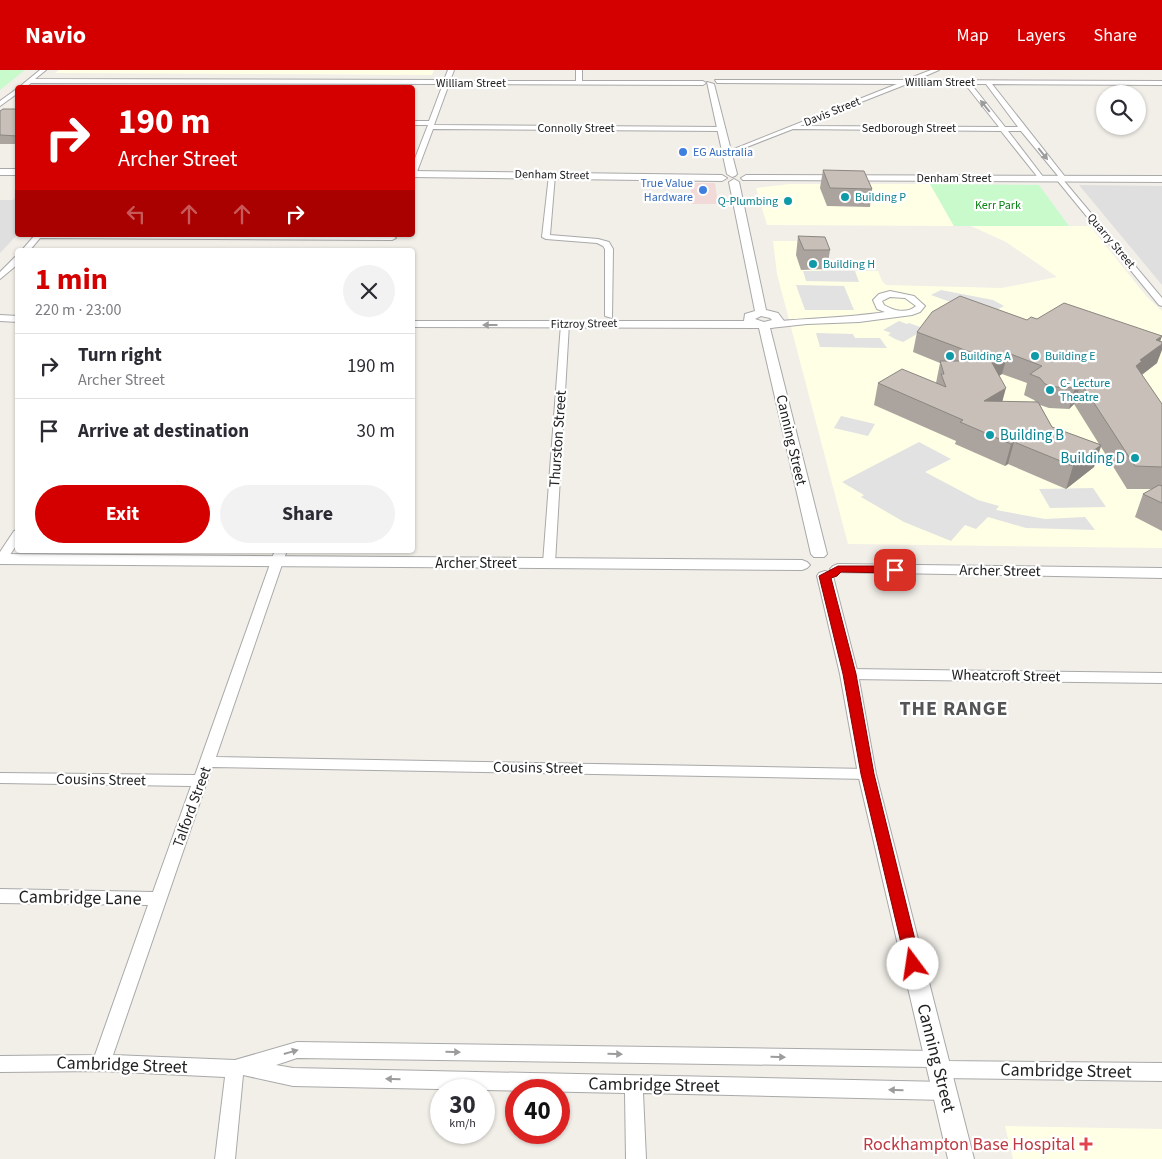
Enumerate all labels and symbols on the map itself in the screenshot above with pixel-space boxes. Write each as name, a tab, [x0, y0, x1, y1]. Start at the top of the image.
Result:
street label: William Street	[905, 74, 975, 91]
street label: William Street	[436, 75, 506, 92]
street label: Davis Street	[801, 93, 863, 131]
one-way arrow	[980, 100, 991, 113]
street label: Connolly Street	[537, 120, 615, 137]
street label: Sedborough Street	[862, 120, 956, 137]
place label: EG Australia	[693, 144, 753, 161]
marker: EG Australia	[677, 146, 689, 158]
one-way arrow	[1038, 147, 1049, 160]
street label: Denham Street	[514, 166, 590, 184]
street label: Denham Street	[917, 170, 991, 187]
place label: True Value Hardware	[641, 175, 693, 206]
marker: True Value Hardware	[697, 184, 709, 196]
place label: Building P	[855, 189, 906, 206]
marker: Building P	[839, 191, 851, 203]
place label: Q-Plumbing	[718, 193, 778, 210]
marker: Q-Plumbing	[782, 195, 794, 207]
park label: Kerr Park	[975, 197, 1021, 214]
street label: Quarry Street	[1083, 210, 1139, 272]
place label: Building H	[823, 256, 875, 273]
marker: Building H	[807, 258, 819, 270]
street label: Fitzroy Street	[551, 315, 617, 333]
one-way arrow	[482, 321, 498, 329]
place label: Building A	[960, 348, 1011, 365]
place label: Building E	[1045, 348, 1096, 365]
marker: Building A	[944, 350, 956, 362]
marker: Building E	[1029, 350, 1041, 362]
place label: C- Lecture Theatre	[1060, 375, 1110, 406]
marker: C- Lecture Theatre	[1044, 384, 1056, 396]
street label: Thurston Street	[544, 390, 572, 488]
street label: Canning Street	[770, 393, 812, 487]
place label: Building B	[1000, 425, 1064, 446]
marker: Building B	[984, 429, 996, 441]
place label: Building D	[1060, 448, 1125, 469]
marker: Building D	[1129, 452, 1141, 464]
pin	[874, 549, 916, 591]
street label: Archer Street	[435, 553, 517, 574]
street label: Archer Street	[959, 560, 1041, 582]
street label: Wheatcroft Street	[951, 665, 1061, 687]
district label: THE RANGE	[899, 695, 1009, 723]
street label: Cousins Street	[493, 757, 583, 779]
street label: Talford Street	[168, 764, 216, 850]
street label: Cousins Street	[56, 769, 146, 791]
street label: Cambridge Lane	[18, 884, 142, 912]
position arrow	[886, 937, 938, 989]
street label: Canning Street	[910, 1001, 962, 1115]
one-way arrow	[283, 1048, 298, 1056]
one-way arrow	[445, 1048, 461, 1056]
street label: Cambridge Street	[56, 1050, 188, 1080]
one-way arrow	[608, 1051, 624, 1059]
one-way arrow	[770, 1053, 786, 1061]
street label: Cambridge Street	[1000, 1057, 1132, 1085]
street label: Cambridge Street	[588, 1071, 720, 1099]
one-way arrow	[385, 1075, 401, 1083]
speed limit sign: 40	[505, 1079, 570, 1144]
one-way arrow	[888, 1086, 904, 1094]
place label: Rockhampton Base Hospital	[863, 1132, 1075, 1157]
marker: Rockhampton Base Hospital	[1079, 1137, 1093, 1151]

